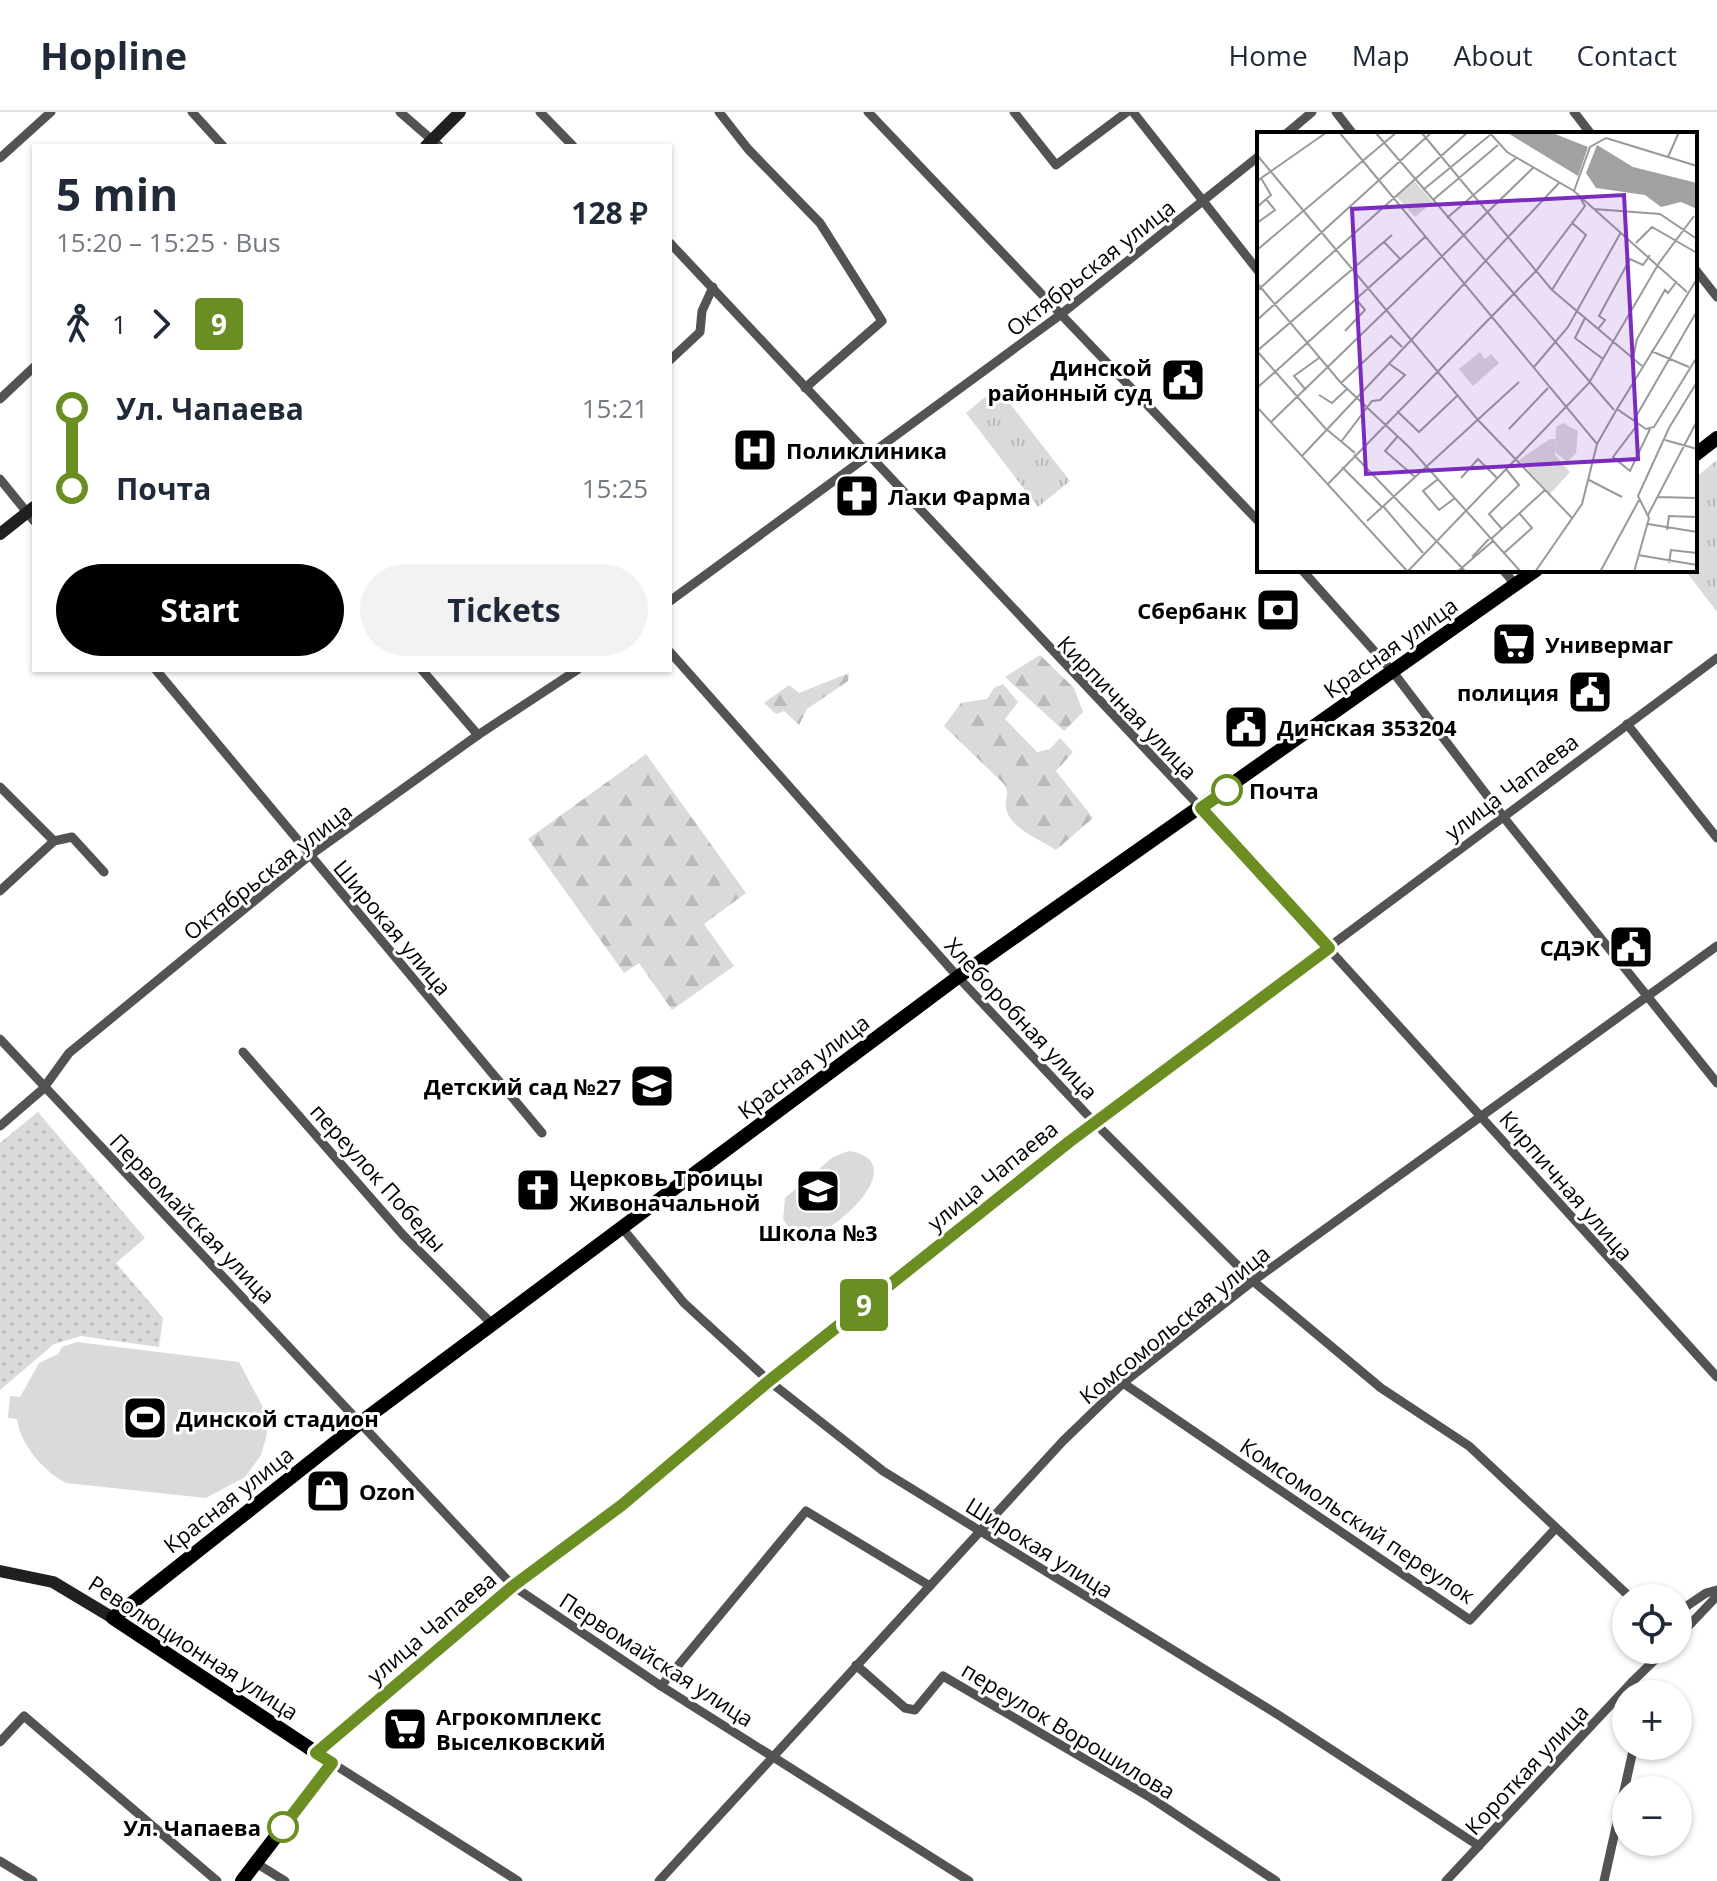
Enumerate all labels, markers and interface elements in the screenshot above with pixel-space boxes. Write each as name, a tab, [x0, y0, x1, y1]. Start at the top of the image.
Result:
text: Hopline	[40, 29, 187, 81]
text: Home	[1229, 36, 1308, 74]
text: Map	[1352, 36, 1410, 74]
text: About	[1454, 36, 1532, 74]
text: Contact	[1576, 36, 1677, 74]
inset map	[1257, 132, 1697, 572]
text: 5 min	[56, 164, 178, 224]
text: 128 ₽	[571, 192, 648, 233]
street label: Октябрьская улица	[1000, 192, 1180, 342]
text: 15:20 – 15:25 · Bus	[56, 224, 281, 260]
icon: walk	[56, 302, 100, 346]
icon: forward	[139, 302, 183, 346]
text: 9	[211, 305, 227, 343]
text: 1	[112, 306, 127, 342]
place label: Динской районный суд	[987, 352, 1152, 407]
public building icon: Динской районный суд	[1159, 356, 1207, 404]
text: Ул. Чапаева	[116, 388, 304, 429]
text: 15:21	[582, 390, 648, 426]
hospital icon: Поликлиника	[731, 426, 779, 474]
place label: Поликлиника	[786, 435, 947, 465]
text: Почта	[116, 468, 211, 509]
text: 15:25	[582, 470, 648, 506]
pharmacy icon: Лаки Фарма	[833, 472, 881, 520]
place label: Лаки Фарма	[888, 481, 1031, 511]
button: Start	[56, 564, 344, 656]
button: Tickets	[360, 564, 648, 656]
bank icon: Сбербанк	[1254, 586, 1302, 634]
street label: Красная улица	[1317, 590, 1463, 704]
place label: Сбербанк	[1137, 595, 1247, 625]
supermarket icon: Универмаг	[1490, 620, 1538, 668]
street label: Кирпичная улица	[1051, 628, 1205, 786]
place label: Универмаг	[1545, 629, 1674, 659]
public building icon: полиция	[1566, 668, 1614, 716]
place label: полиция	[1457, 677, 1559, 707]
public building icon: Динская 353204	[1222, 703, 1270, 751]
place label: Динская 353204	[1277, 712, 1457, 742]
street label: улица Чапаева	[1438, 726, 1584, 846]
marker: Почта	[1212, 775, 1242, 805]
place label: Почта	[1249, 775, 1319, 805]
street label: Октябрьская улица	[177, 796, 357, 946]
street label: Широкая улица	[327, 853, 459, 1001]
public building icon: СДЭК	[1607, 923, 1655, 971]
street label: Хлеборобная улица	[939, 930, 1105, 1106]
place label: СДЭК	[1540, 932, 1600, 962]
street label: Красная улица	[731, 1007, 875, 1125]
school or university icon: Детский сад №27	[628, 1062, 676, 1110]
place label: Детский сад №27	[424, 1071, 621, 1101]
street label: переулок Победы	[304, 1096, 454, 1258]
street label: Кирпичная улица	[1494, 1104, 1640, 1266]
street label: улица Чапаева	[920, 1113, 1064, 1237]
street label: Первомайская улица	[104, 1126, 282, 1310]
place label: Церковь Троицы Живоначальной	[569, 1162, 763, 1217]
church icon: Церковь Троицы Живоначальной	[514, 1166, 562, 1214]
school or university icon: Школа №3	[794, 1167, 842, 1215]
place label: Школа №3	[758, 1217, 878, 1247]
street label: Комсомольская улица	[1072, 1238, 1276, 1410]
line badge: 9	[838, 1279, 890, 1331]
text: 9	[856, 1286, 872, 1324]
sports icon: Динской стадион	[121, 1394, 169, 1442]
place label: Динской стадион	[176, 1403, 379, 1433]
street label: Комсомольский переулок	[1235, 1430, 1482, 1610]
street label: Красная улица	[157, 1439, 299, 1559]
shop icon: Ozon	[304, 1467, 352, 1515]
place label: Ozon	[359, 1476, 415, 1506]
street label: Широкая улица	[961, 1490, 1119, 1604]
street label: улица Чапаева	[360, 1564, 502, 1690]
street label: Революционная улица	[83, 1568, 305, 1726]
map controls	[1612, 1584, 1692, 1856]
button: locate	[1612, 1584, 1692, 1664]
street label: Первомайская улица	[554, 1585, 760, 1733]
street label: переулок Ворошилова	[957, 1654, 1181, 1806]
button: +	[1612, 1680, 1692, 1760]
street label: Короткая улица	[1457, 1697, 1595, 1841]
place label: Агрокомплекс Выселковский	[436, 1701, 606, 1756]
supermarket icon: Агрокомплекс Выселковский	[381, 1705, 429, 1753]
button: −	[1612, 1776, 1692, 1856]
place label: Ул. Чапаева	[123, 1812, 261, 1842]
marker: Ул. Чапаева	[268, 1812, 298, 1842]

